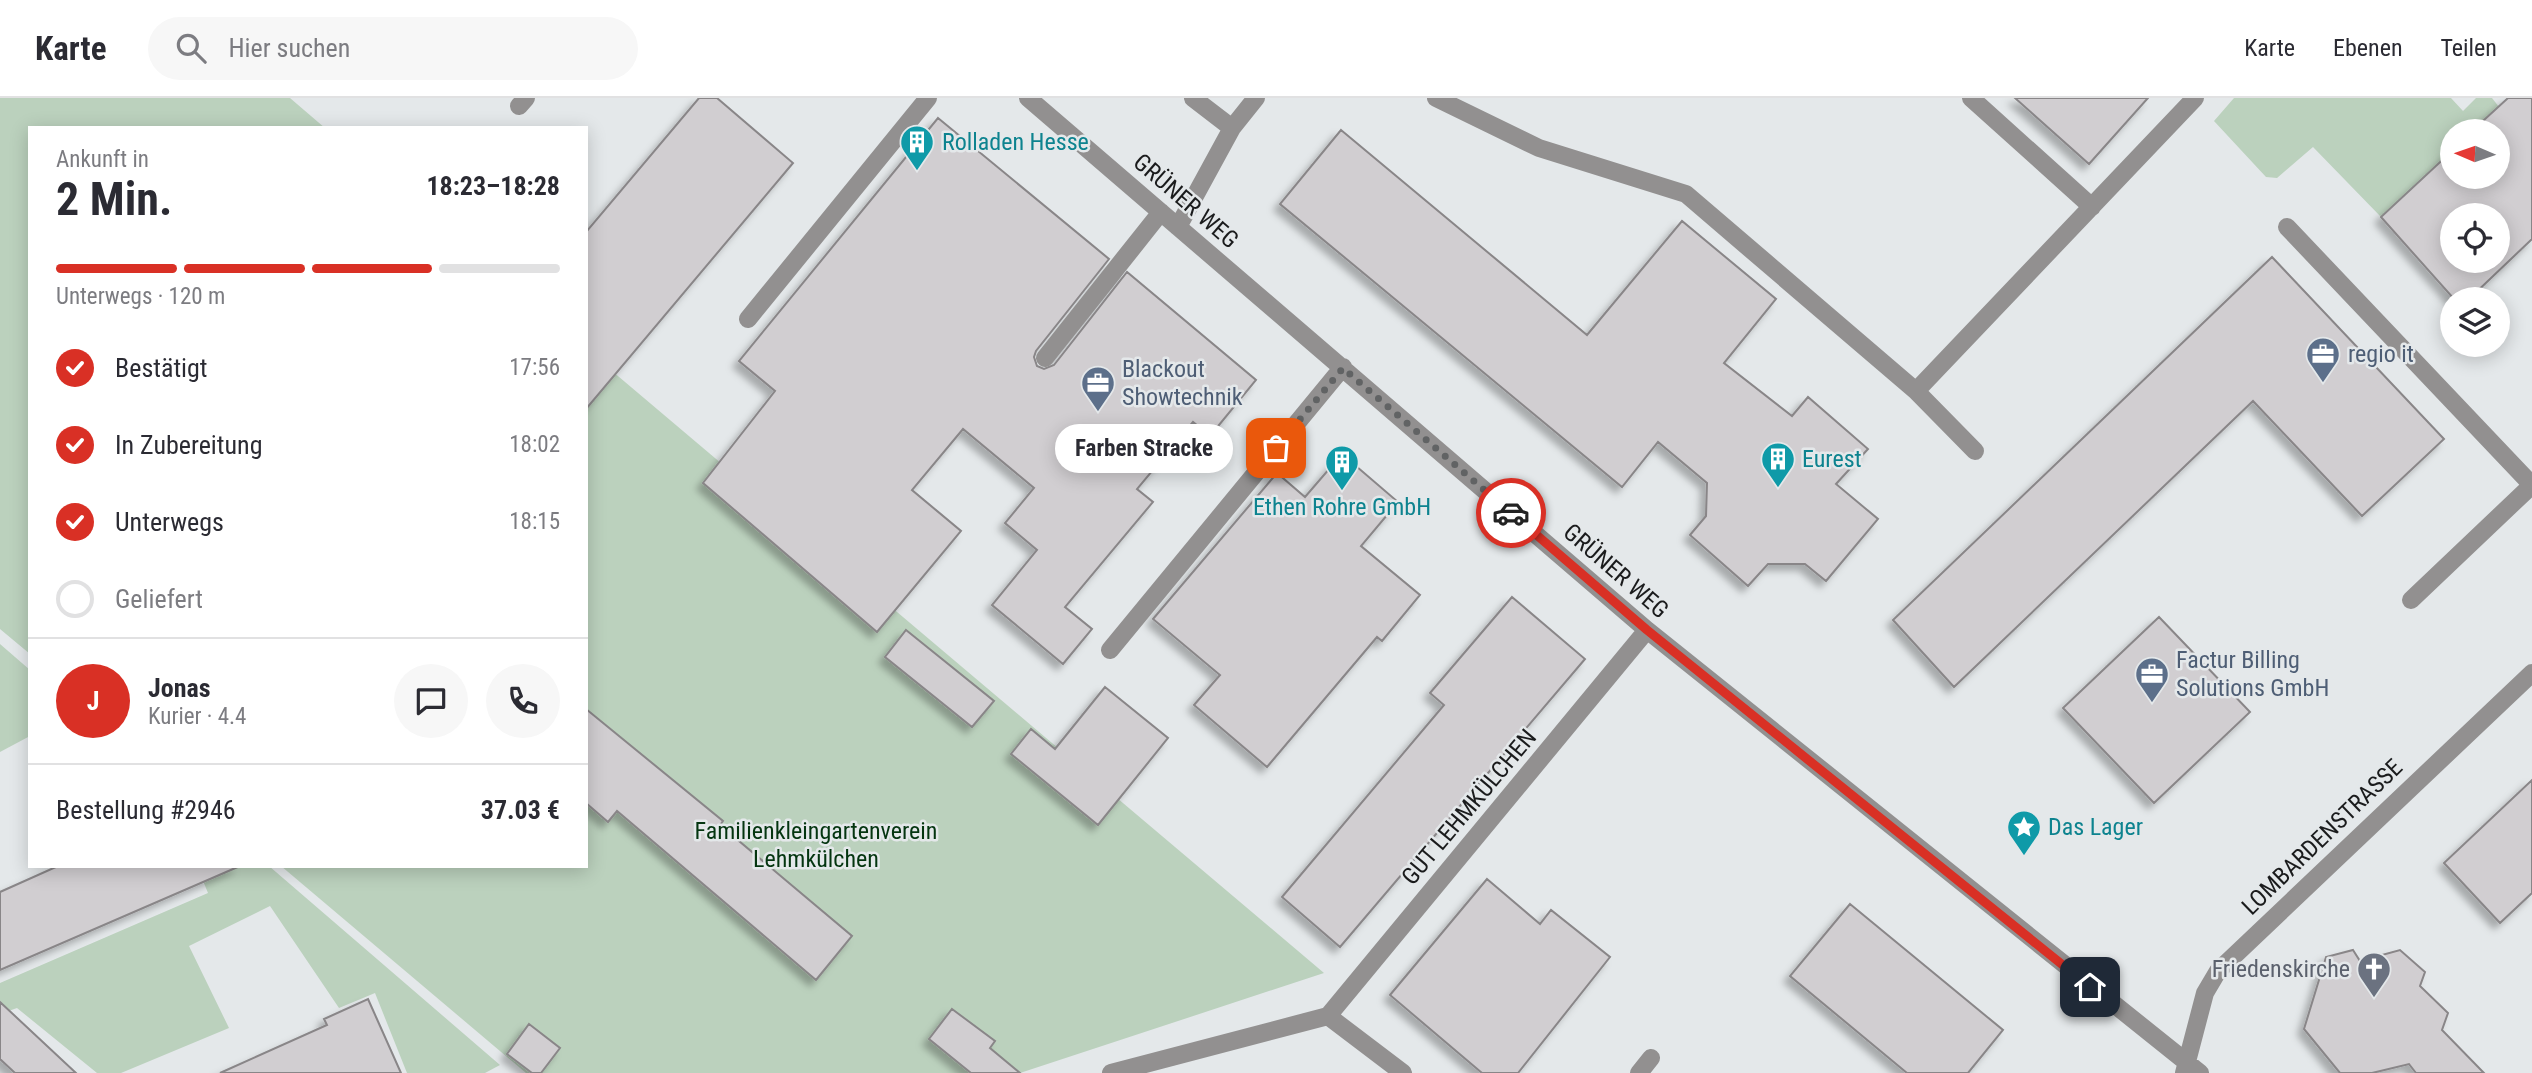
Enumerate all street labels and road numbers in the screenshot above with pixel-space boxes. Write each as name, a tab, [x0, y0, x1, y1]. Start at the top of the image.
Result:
street label: GRÜNER WEG	[1128, 148, 1244, 254]
street label: GRÜNER WEG	[1558, 518, 1674, 624]
street label: GUT LEHMKÜLCHEN	[1396, 724, 1542, 890]
street label: LOMBARDENSTRASSE	[2236, 753, 2408, 921]

